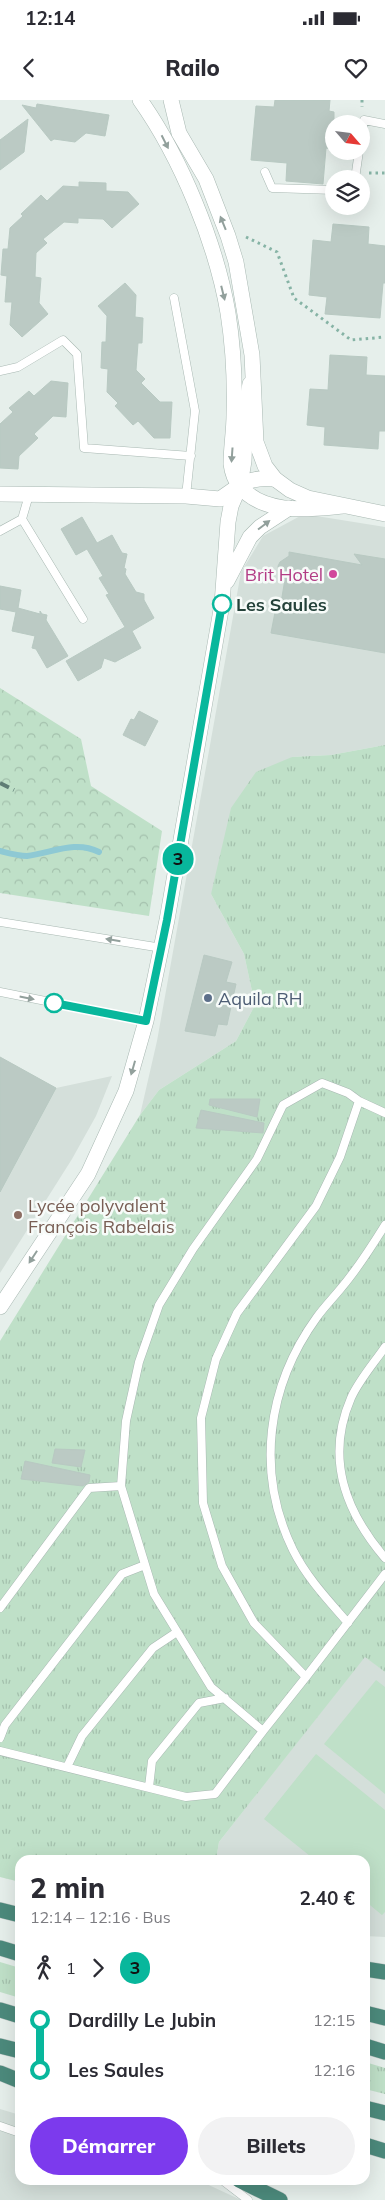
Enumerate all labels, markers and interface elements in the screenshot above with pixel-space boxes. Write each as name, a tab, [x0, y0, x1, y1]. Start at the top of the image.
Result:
text: 12:14	[25, 6, 75, 30]
icon: back	[15, 54, 43, 82]
text: Railo	[165, 54, 220, 82]
icon: heart	[342, 54, 370, 82]
north arrow	[325, 115, 370, 160]
map controls	[325, 115, 370, 215]
one-way arrow	[161, 135, 169, 149]
button: layers	[325, 170, 370, 215]
one-way arrow	[219, 215, 227, 230]
one-way arrow	[219, 285, 227, 301]
one-way arrow	[228, 447, 236, 463]
one-way arrow	[257, 520, 270, 531]
place label: Brit Hotel	[245, 563, 323, 586]
marker: Brit Hotel	[327, 568, 339, 580]
place label: Les Saules	[236, 593, 327, 616]
marker: Les Saules	[212, 594, 232, 614]
line badge: 3	[162, 843, 194, 875]
text: 3	[173, 847, 183, 870]
one-way arrow	[105, 936, 121, 944]
place label: Aquila RH	[218, 987, 303, 1010]
marker: Aquila RH	[202, 992, 214, 1004]
unlabelled marker	[44, 993, 64, 1013]
one-way arrow	[19, 994, 35, 1002]
one-way arrow	[128, 1061, 136, 1076]
place label: Lycée polyvalent François Rabelais	[28, 1194, 175, 1238]
marker: Lycée polyvalent François Rabelais	[12, 1209, 24, 1221]
one-way arrow	[28, 1251, 38, 1264]
text: 2 min	[30, 1870, 105, 1905]
text: 2.40 €	[299, 1886, 355, 1910]
text: 12:14 – 12:16 · Bus	[30, 1907, 171, 1927]
icon: walk	[30, 1954, 58, 1982]
icon: forward	[84, 1954, 112, 1982]
text: 3	[130, 1956, 140, 1979]
text: 1	[66, 1958, 76, 1978]
text: Dardilly Le Jubin	[68, 2008, 216, 2032]
text: 12:15	[313, 2010, 355, 2030]
text: Les Saules	[68, 2058, 164, 2082]
text: 12:16	[313, 2060, 355, 2080]
button: Démarrer	[30, 2117, 188, 2175]
button: Billets	[198, 2117, 355, 2175]

